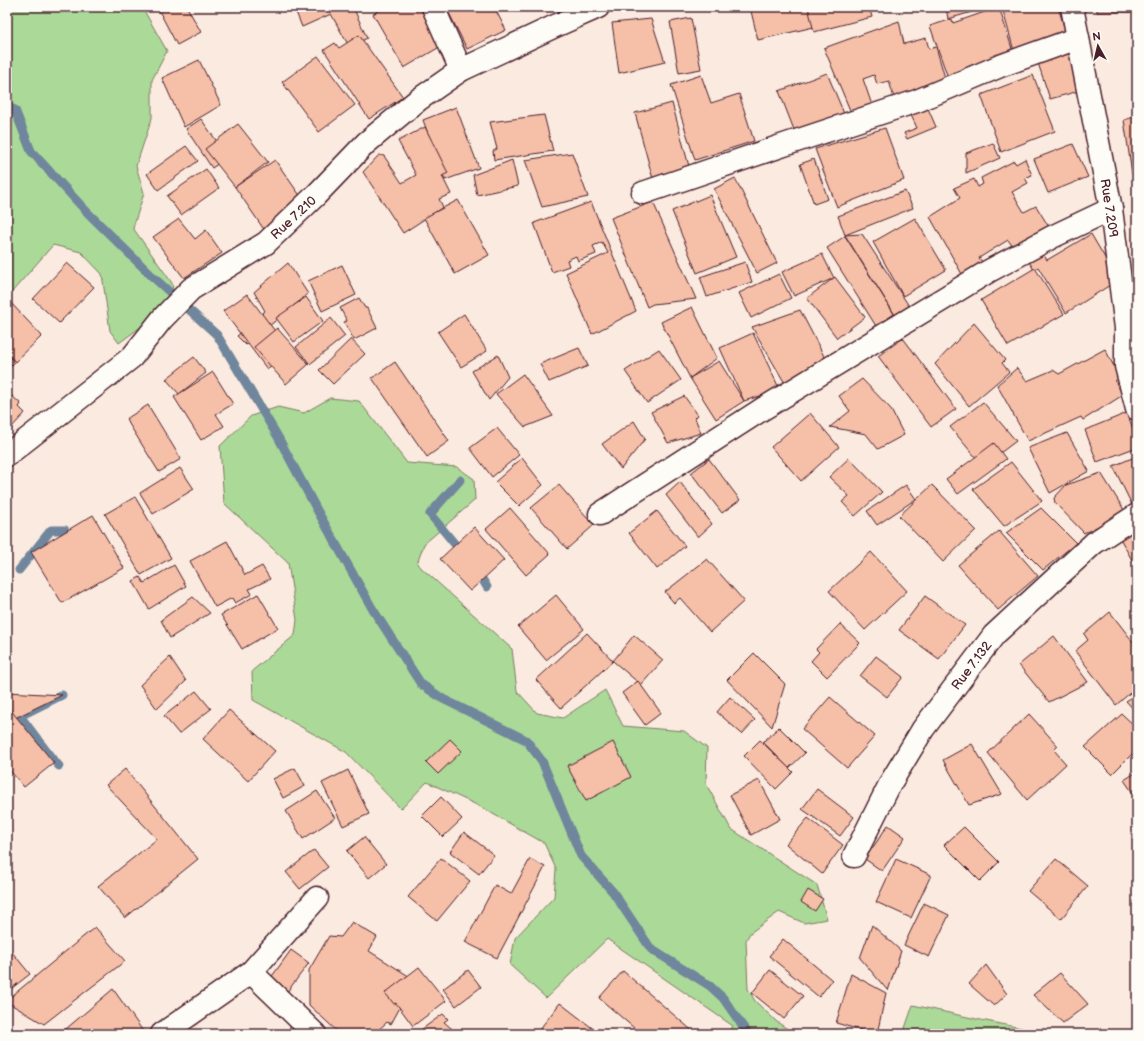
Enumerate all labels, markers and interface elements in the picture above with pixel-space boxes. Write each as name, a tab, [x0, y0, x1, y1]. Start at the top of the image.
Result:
north arrow	[1078, 26, 1118, 66]
text: N	[1092, 30, 1102, 44]
street label: Rue 7.209	[1096, 178, 1122, 239]
street label: Rue 7.210	[268, 192, 320, 243]
street label: Rue 7.132	[948, 638, 996, 693]

